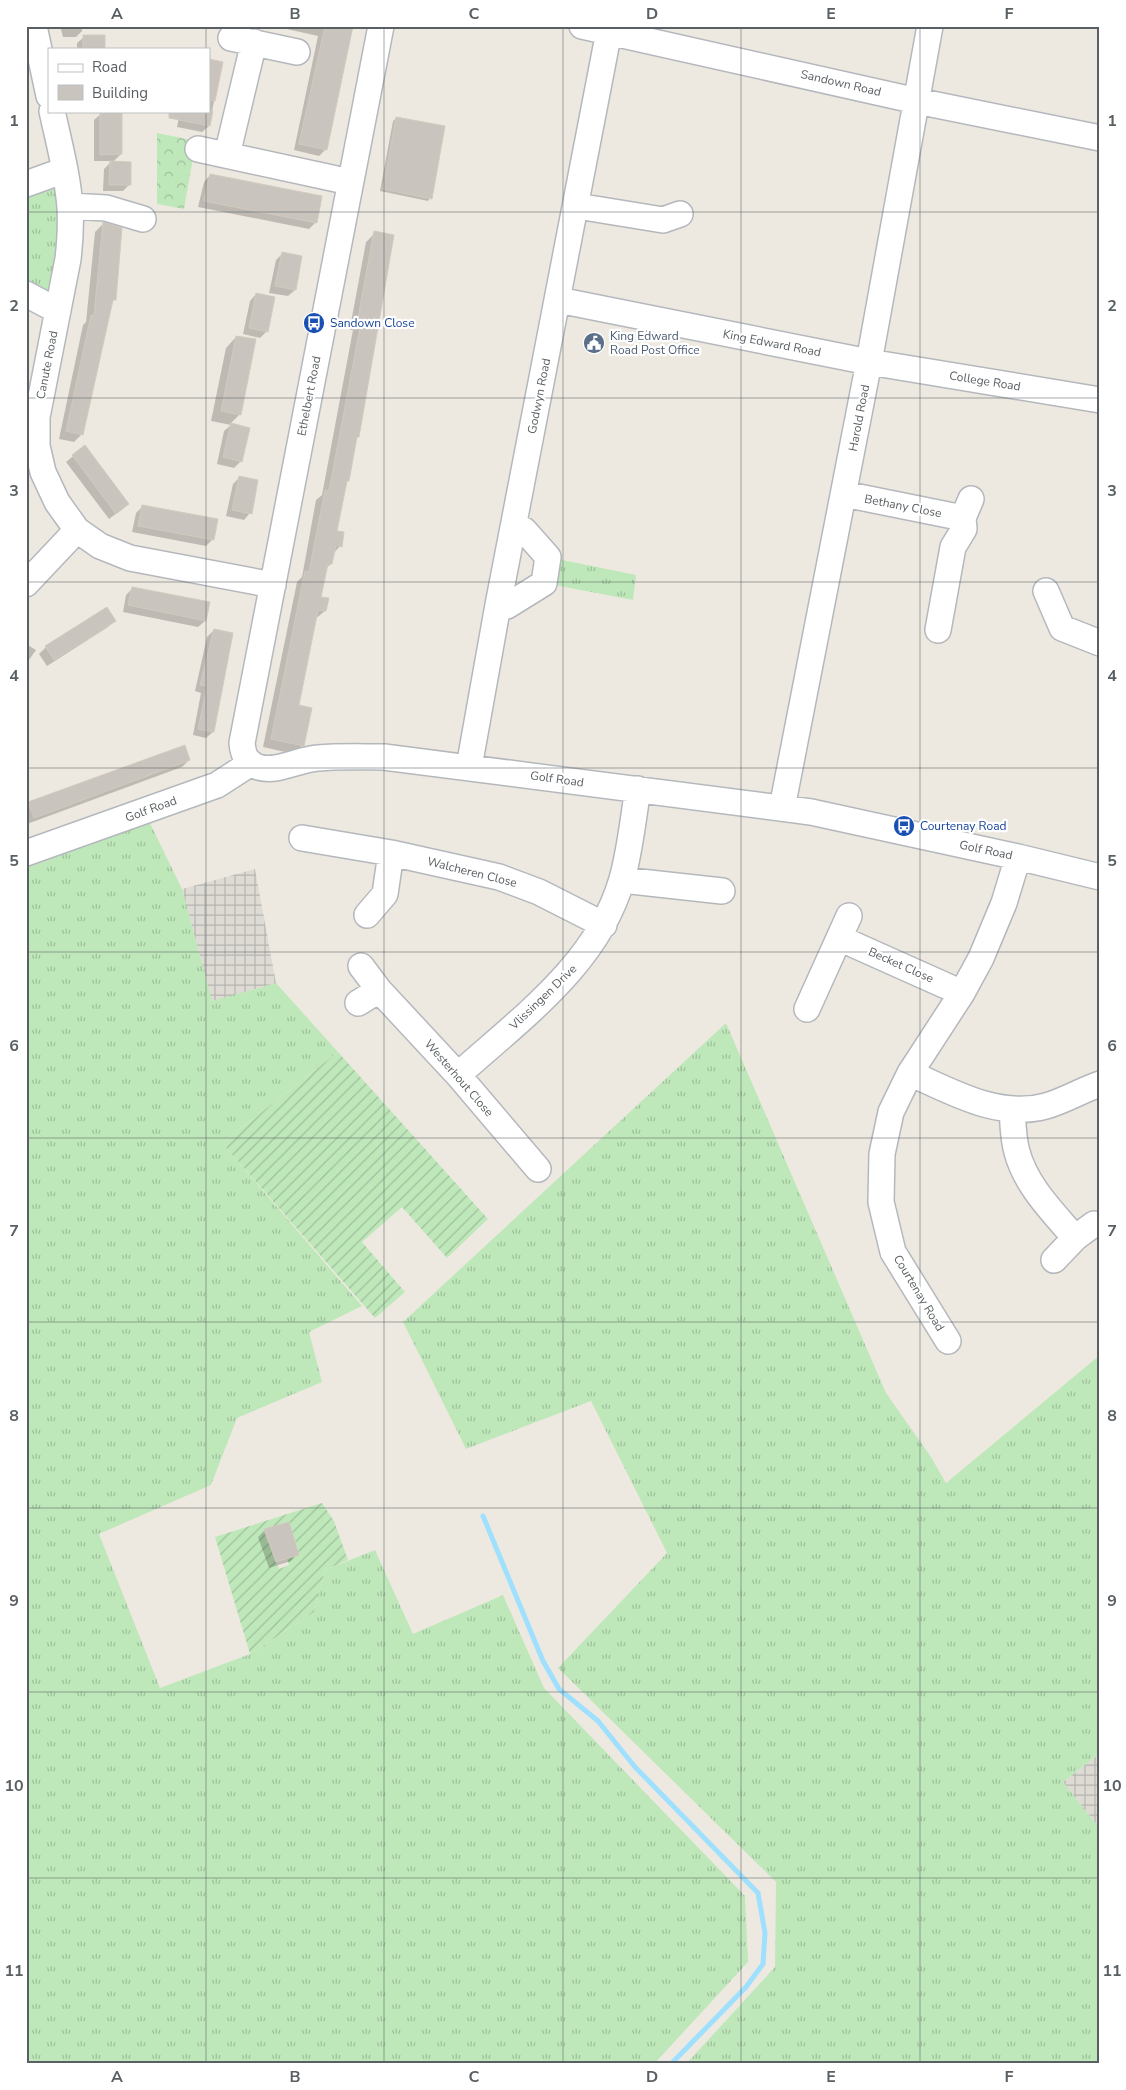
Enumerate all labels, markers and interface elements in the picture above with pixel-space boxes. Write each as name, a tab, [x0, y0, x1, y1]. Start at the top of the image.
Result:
text: A	[111, 3, 123, 25]
text: B	[289, 3, 301, 25]
text: C	[469, 3, 480, 25]
text: D	[646, 3, 658, 25]
text: E	[826, 3, 836, 25]
text: F	[1005, 3, 1014, 25]
legend	[48, 48, 210, 112]
text: Road	[92, 57, 127, 77]
street label: Sandown Road	[799, 66, 883, 100]
text: Building	[92, 83, 148, 103]
text: 1	[9, 110, 19, 132]
text: 1	[1107, 110, 1117, 132]
text: 2	[9, 295, 19, 317]
text: 2	[1107, 295, 1117, 317]
bus stop icon: Sandown Close	[302, 311, 326, 335]
place label: Sandown Close	[330, 315, 415, 331]
street label: King Edward Road	[722, 326, 822, 360]
place label: King Edward Road Post Office	[610, 328, 700, 358]
street label: Canute Road	[33, 329, 61, 401]
public building icon: King Edward Road Post Office	[582, 331, 606, 355]
street label: Ethelbert Road	[293, 355, 325, 437]
street label: Godwyn Road	[524, 357, 554, 435]
street label: College Road	[948, 367, 1022, 395]
street label: Harold Road	[845, 383, 873, 453]
text: 3	[9, 480, 19, 502]
text: 3	[1107, 480, 1117, 502]
street label: Bethany Close	[863, 491, 943, 521]
text: 4	[9, 665, 19, 687]
text: 4	[1107, 665, 1117, 687]
street label: Golf Road	[529, 767, 585, 791]
street label: Golf Road	[123, 792, 179, 826]
bus stop icon: Courtenay Road	[892, 814, 916, 838]
place label: Courtenay Road	[920, 818, 1007, 834]
street label: Golf Road	[958, 837, 1014, 863]
text: 5	[9, 850, 19, 872]
text: 5	[1107, 850, 1117, 872]
street label: Walcheren Close	[425, 853, 519, 891]
street label: Becket Close	[866, 943, 936, 987]
street label: Vlissingen Drive	[505, 961, 580, 1034]
text: 6	[9, 1035, 19, 1057]
text: 6	[1107, 1035, 1117, 1057]
street label: Westerhout Close	[421, 1036, 497, 1120]
text: 7	[9, 1220, 19, 1242]
text: 7	[1107, 1220, 1117, 1242]
street label: Courtenay Road	[890, 1252, 948, 1334]
text: 8	[9, 1405, 19, 1427]
text: 8	[1107, 1405, 1117, 1427]
text: 9	[9, 1590, 19, 1612]
text: 9	[1107, 1590, 1117, 1612]
text: 10	[4, 1775, 24, 1797]
text: 10	[1102, 1775, 1122, 1797]
text: 11	[4, 1960, 24, 1982]
text: 11	[1102, 1960, 1122, 1982]
text: A	[111, 2066, 123, 2088]
text: B	[289, 2066, 301, 2088]
text: C	[469, 2066, 480, 2088]
text: D	[646, 2066, 658, 2088]
text: E	[826, 2066, 836, 2088]
text: F	[1005, 2066, 1014, 2088]

